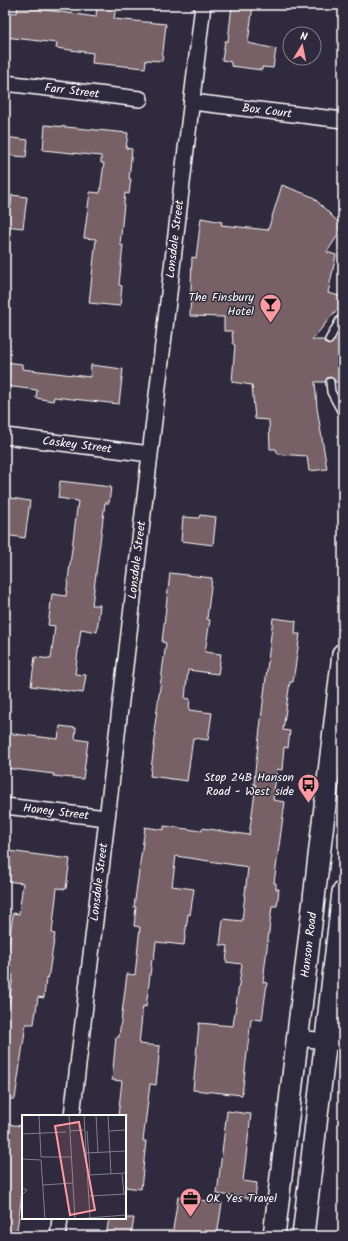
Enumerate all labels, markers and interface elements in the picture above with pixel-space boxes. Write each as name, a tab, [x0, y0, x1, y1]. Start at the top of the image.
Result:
north arrow	[282, 26, 322, 66]
text: N	[299, 28, 309, 47]
street label: Farr Street	[44, 78, 101, 104]
street label: Box Court	[241, 99, 293, 124]
street label: Lonsdale Street	[161, 198, 189, 279]
place label: The Finsbury Hotel	[189, 288, 254, 321]
bar icon: The Finsbury Hotel	[257, 291, 283, 324]
street label: Caskey Street	[41, 431, 113, 459]
street label: Lonsdale Street	[123, 519, 151, 600]
place label: Stop 24B Hanson Road - West side	[204, 768, 295, 801]
bus stop icon: Stop 24B Hanson Road - West side	[296, 771, 322, 804]
street label: Honey Street	[22, 799, 90, 826]
street label: Lonsdale Street	[85, 841, 113, 922]
street label: Hanson Road	[296, 910, 323, 979]
inset map	[22, 1115, 126, 1219]
office icon: OK Yes Travel	[177, 1185, 203, 1218]
place label: OK Yes Travel	[206, 1189, 277, 1208]

